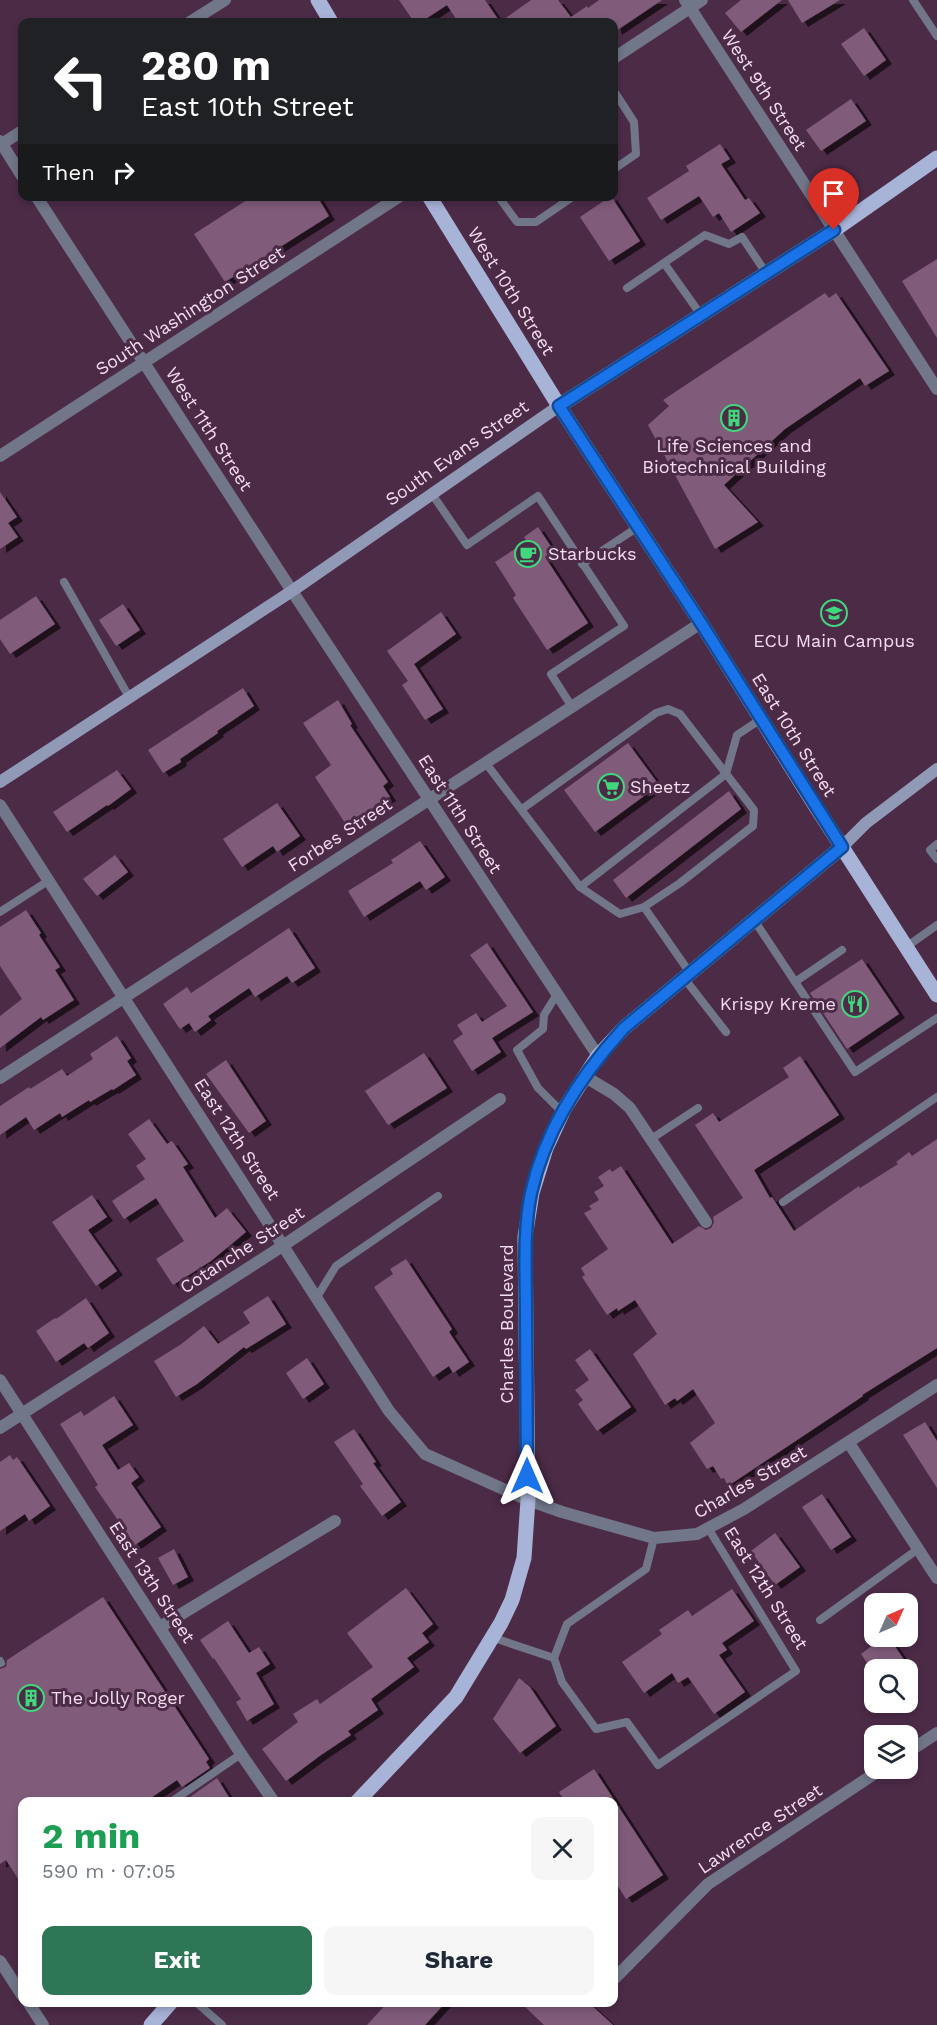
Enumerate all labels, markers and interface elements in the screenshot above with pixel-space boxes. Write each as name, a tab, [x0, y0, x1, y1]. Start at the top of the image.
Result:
street label: West 9th Street	[717, 25, 812, 155]
text: 280 m	[141, 41, 271, 90]
icon: left	[42, 42, 120, 120]
text: East 10th Street	[141, 91, 354, 123]
icon: right	[107, 156, 140, 189]
text: Then	[42, 160, 95, 185]
pin	[808, 168, 859, 230]
icon: arrive	[817, 177, 850, 210]
street label: West 10th Street	[464, 223, 560, 359]
street label: South Washington Street	[92, 241, 288, 379]
street label: West 11th Street	[162, 363, 257, 495]
street label: South Evans Street	[381, 395, 533, 510]
building icon: Life Sciences and Biotechnical Building	[719, 403, 749, 433]
place label: Life Sciences and Biotechnical Building	[642, 435, 826, 477]
cafe icon: Starbucks	[513, 539, 543, 569]
place label: Starbucks	[548, 543, 637, 564]
school or university icon: ECU Main Campus	[819, 598, 849, 628]
place label: ECU Main Campus	[753, 630, 915, 651]
street label: East 10th Street	[748, 669, 841, 801]
street label: East 11th Street	[414, 750, 507, 877]
supermarket icon: Sheetz	[596, 772, 626, 802]
place label: Sheetz	[630, 776, 690, 797]
street label: Forbes Street	[284, 793, 396, 876]
restaurant icon: Krispy Kreme	[840, 989, 870, 1019]
place label: Krispy Kreme	[720, 993, 836, 1014]
street label: East 12th Street	[190, 1074, 285, 1204]
street label: Cotanche Street	[176, 1201, 308, 1298]
street label: Charles Boulevard	[496, 1244, 517, 1404]
street label: Charles Street	[690, 1441, 810, 1522]
position arrow	[495, 1444, 559, 1508]
street label: East 13th Street	[105, 1517, 200, 1647]
street label: East 12th Street	[720, 1522, 813, 1653]
north arrow	[864, 1593, 918, 1647]
map controls	[864, 1593, 918, 1779]
button: search	[864, 1659, 918, 1713]
building icon: The Jolly Roger	[16, 1683, 46, 1713]
place label: The Jolly Roger	[51, 1687, 185, 1708]
button: layers	[864, 1725, 918, 1779]
street label: Lawrence Street	[694, 1779, 826, 1878]
text: 2 min	[42, 1815, 140, 1857]
button: close	[531, 1817, 594, 1880]
text: 590 m · 07:05	[42, 1859, 176, 1883]
button: Exit	[42, 1926, 312, 1995]
button: Share	[324, 1926, 594, 1995]

